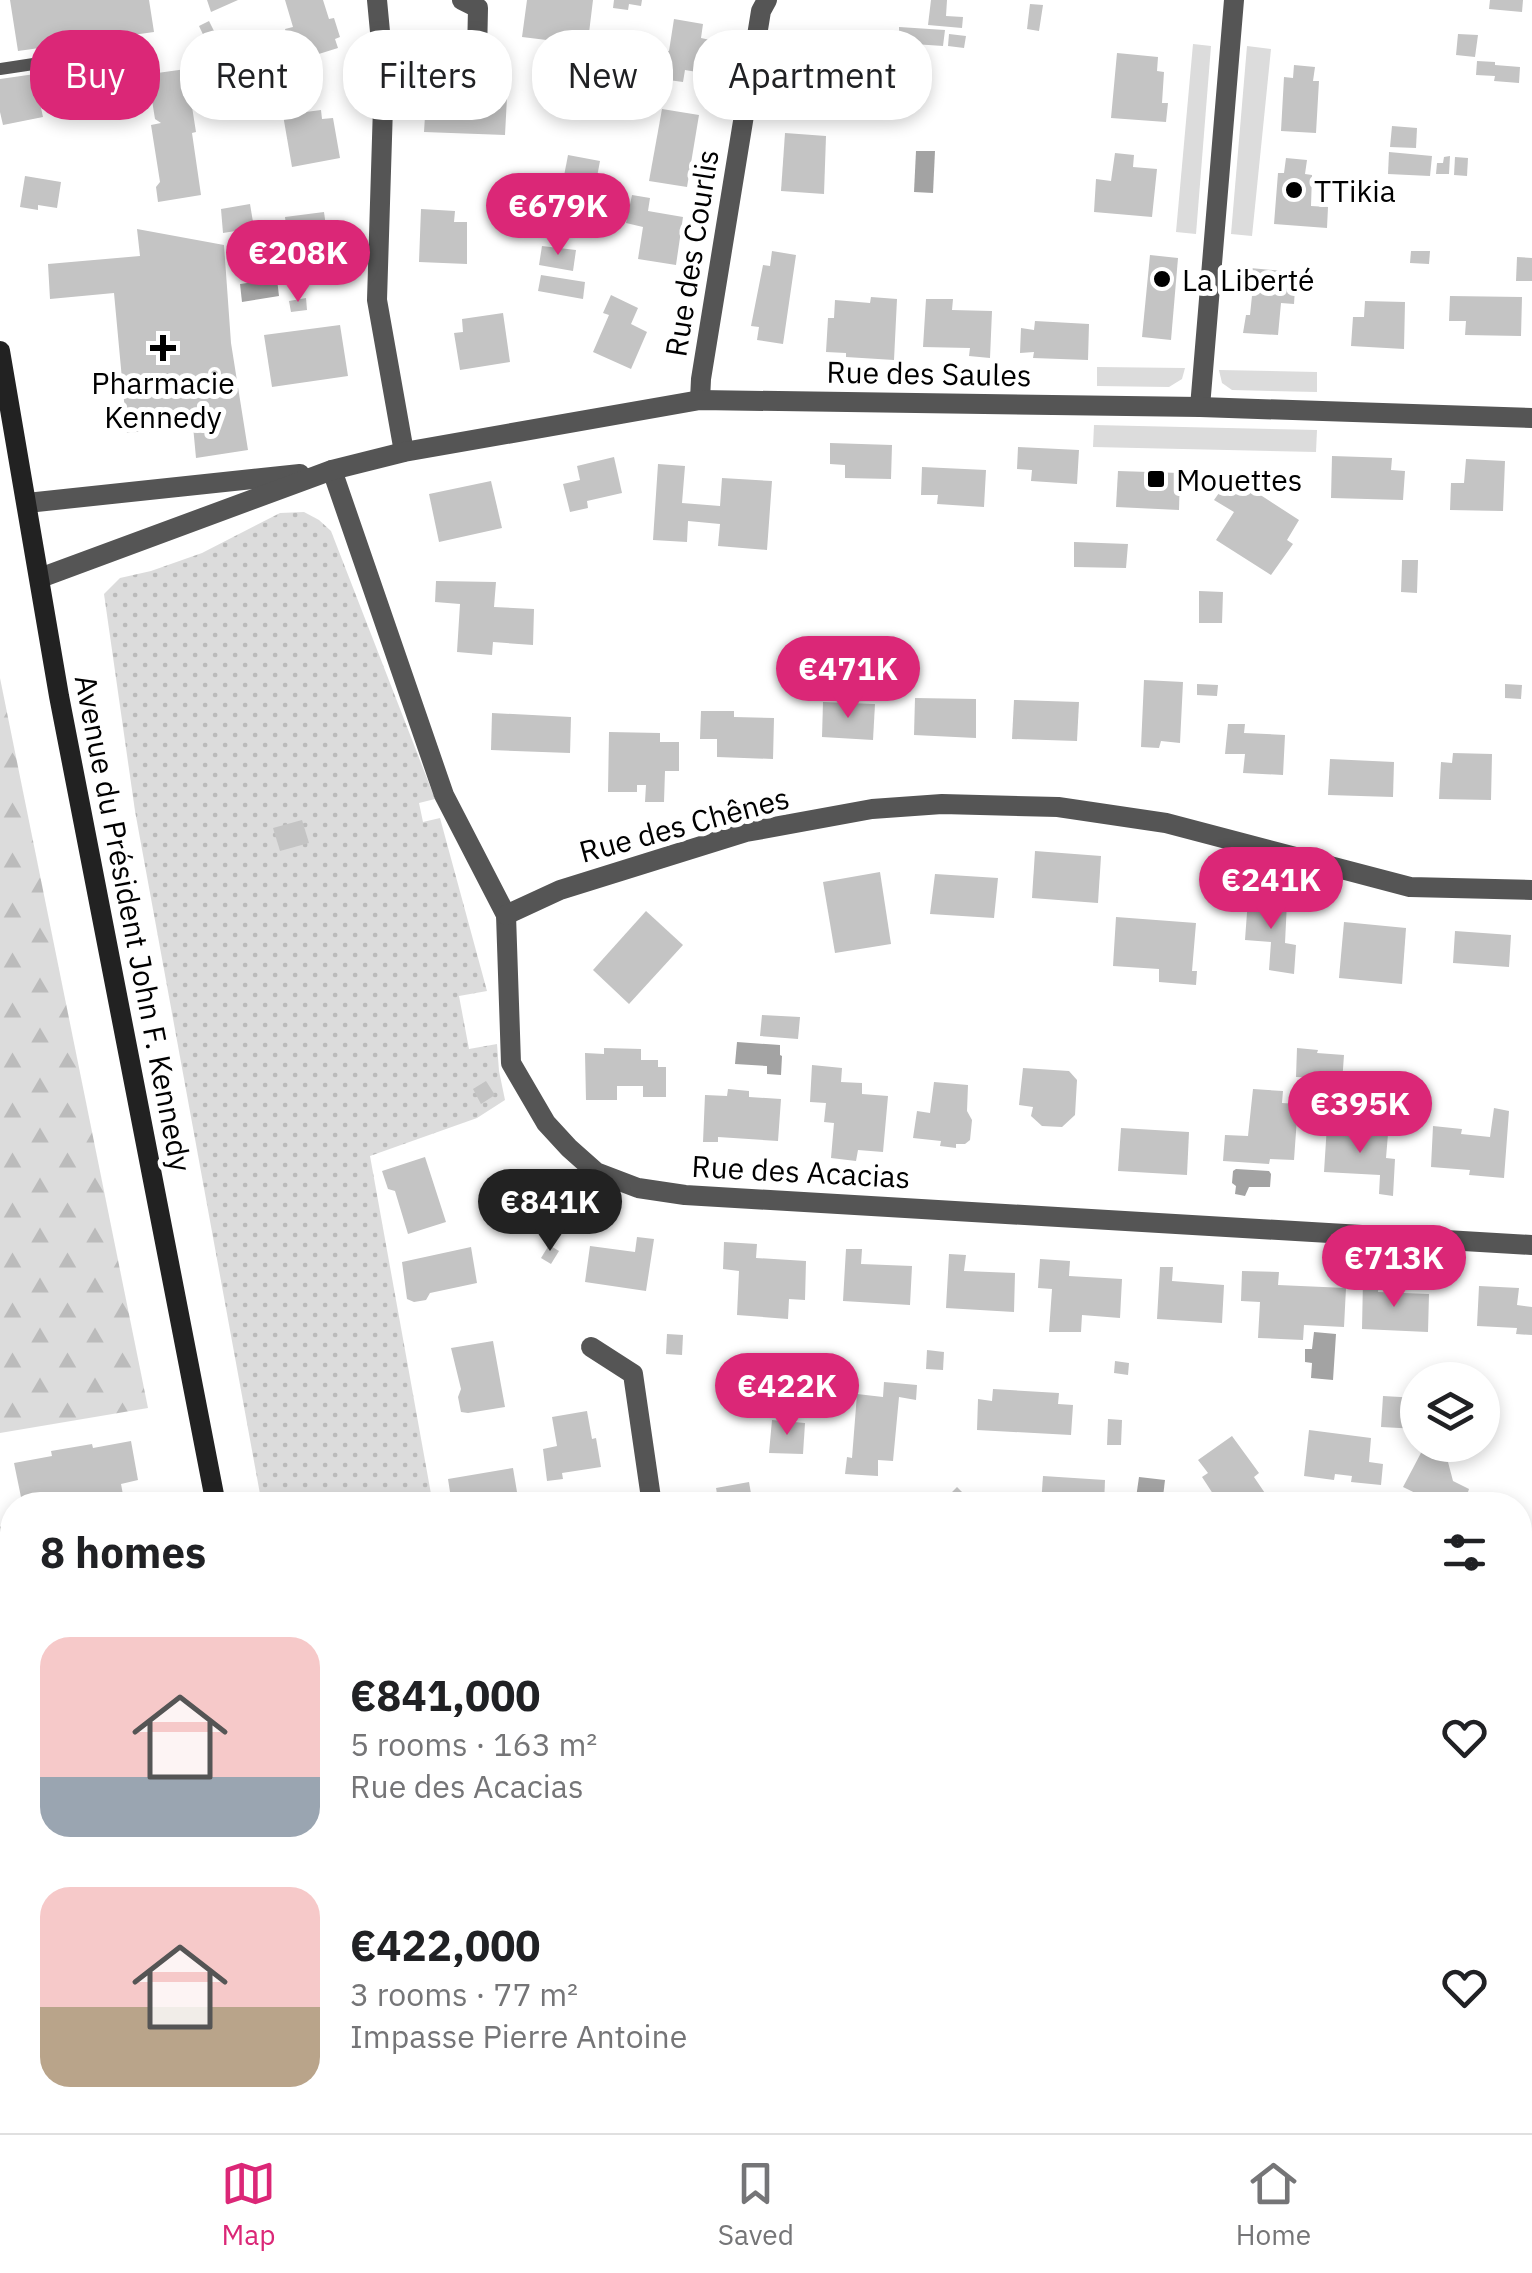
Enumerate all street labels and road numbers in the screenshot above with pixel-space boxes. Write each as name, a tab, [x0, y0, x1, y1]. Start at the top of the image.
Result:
street label: Rue des Courlis	[655, 147, 727, 359]
street label: Rue des Saules	[826, 352, 1032, 394]
street label: Avenue du Président John F. Kennedy	[67, 671, 201, 1175]
street label: Rue des Chênes	[575, 777, 793, 871]
street label: Rue des Acacias	[691, 1146, 911, 1196]

